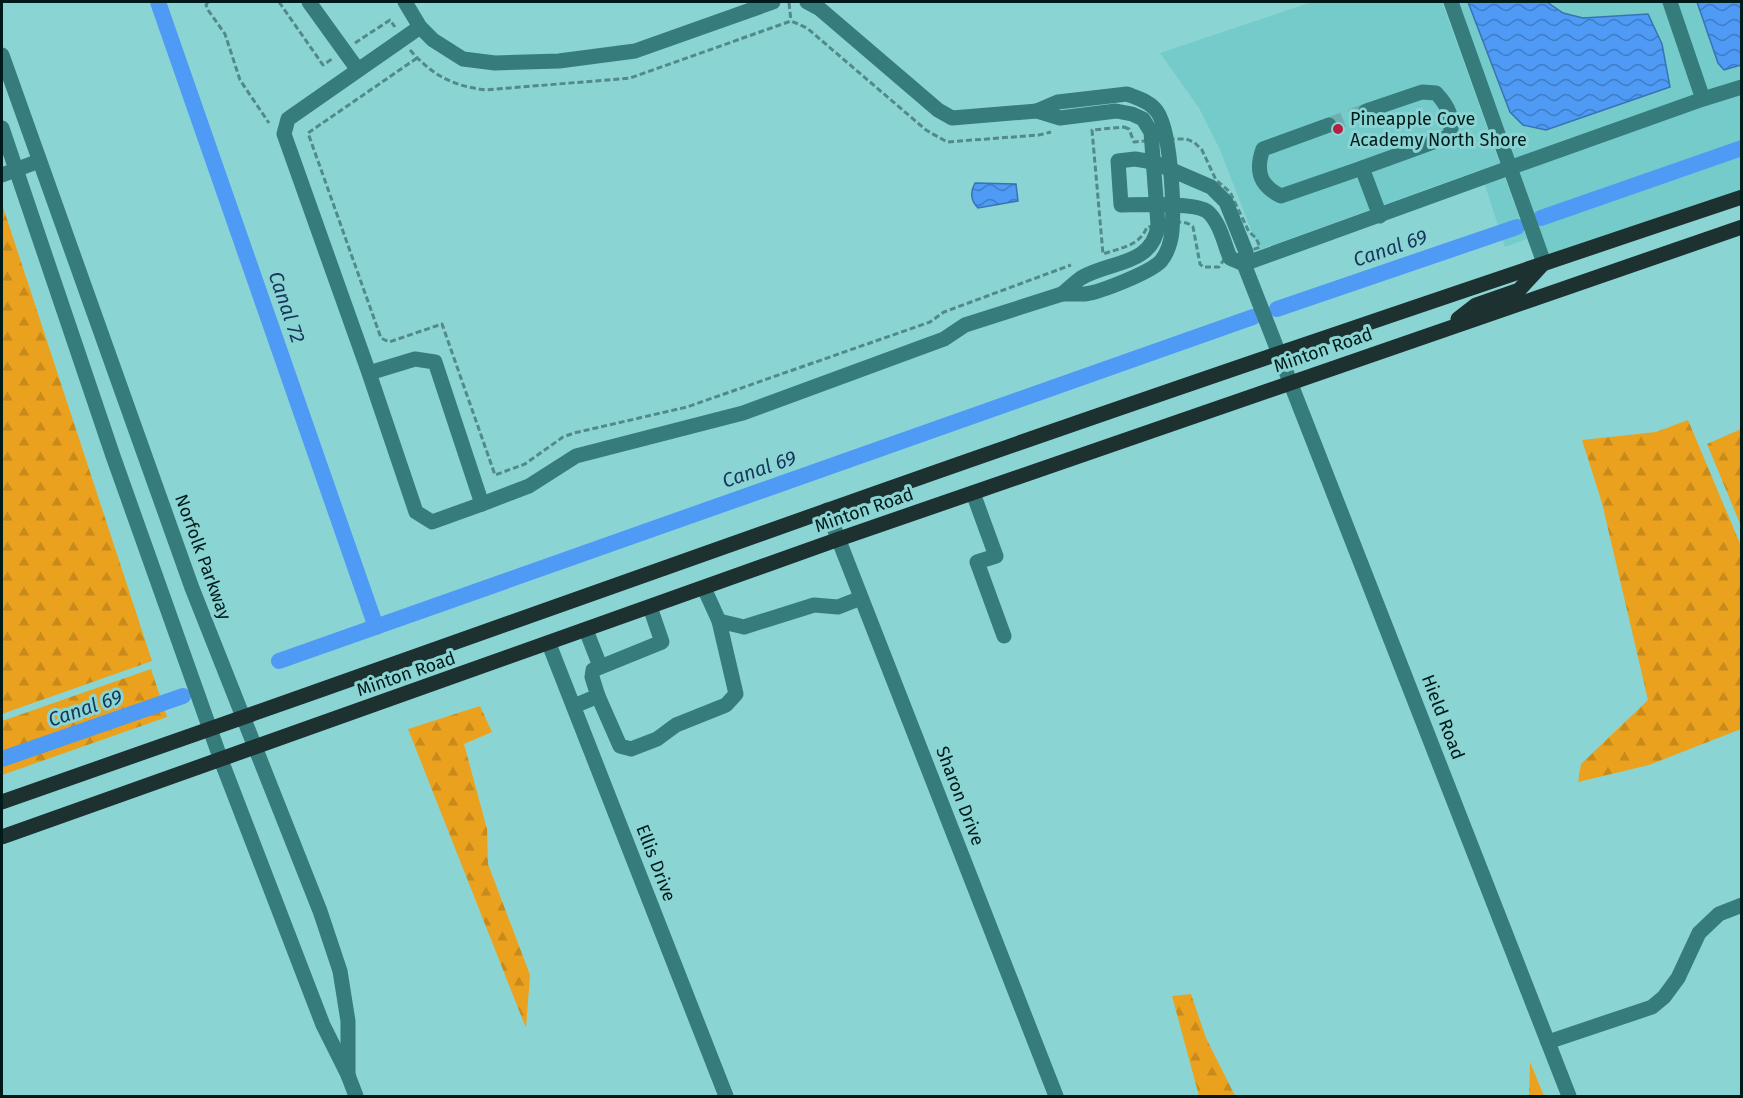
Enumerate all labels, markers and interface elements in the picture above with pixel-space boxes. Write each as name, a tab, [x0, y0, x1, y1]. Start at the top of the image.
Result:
place label: Pineapple Cove Academy North Shore	[1350, 108, 1527, 151]
marker: Pineapple Cove Academy North Shore	[1331, 122, 1345, 136]
water label: Canal 69	[1350, 224, 1430, 272]
water label: Canal 72	[264, 268, 310, 346]
street label: Minton Road	[1271, 323, 1375, 377]
water label: Canal 69	[719, 445, 799, 493]
street label: Minton Road	[812, 483, 916, 537]
street label: Norfolk Parkway	[170, 491, 236, 623]
street label: Minton Road	[354, 647, 458, 701]
street label: Hield Road	[1417, 671, 1469, 763]
water label: Canal 69	[45, 684, 125, 732]
street label: Sharon Drive	[931, 743, 989, 849]
street label: Ellis Drive	[631, 821, 681, 905]

